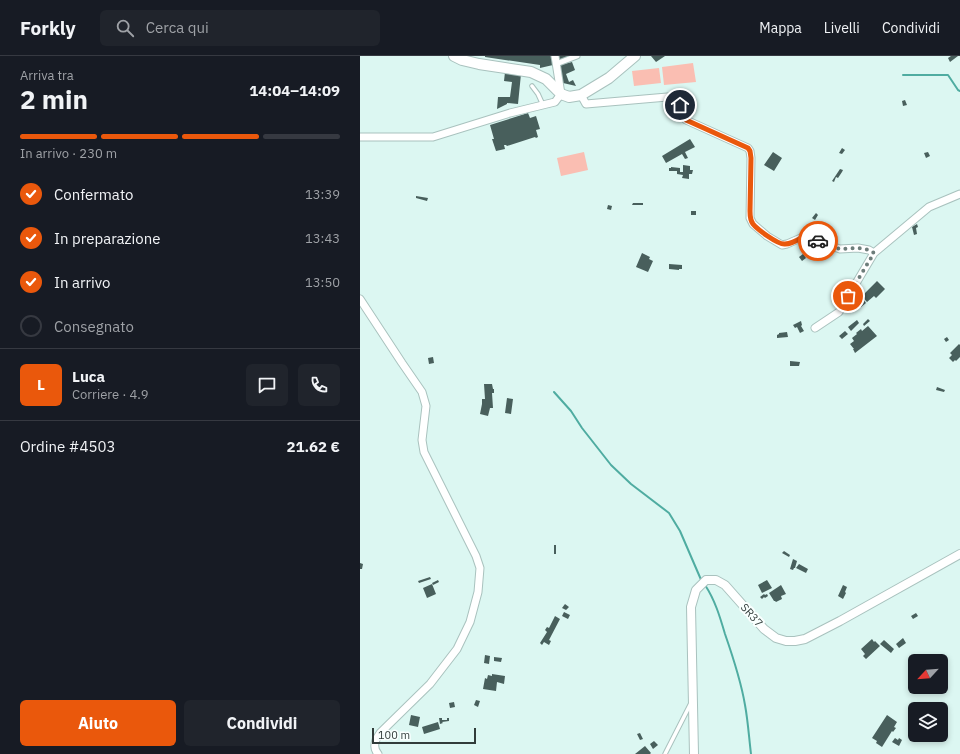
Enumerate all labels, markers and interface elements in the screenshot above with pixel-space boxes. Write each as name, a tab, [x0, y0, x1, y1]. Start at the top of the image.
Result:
search box	[100, 10, 380, 46]
text: Forkly	[20, 16, 76, 40]
icon: search	[114, 17, 136, 39]
text: Cerca qui	[146, 18, 209, 37]
text: Mappa	[759, 19, 802, 37]
text: Livelli	[824, 19, 860, 37]
text: Condividi	[882, 19, 940, 37]
text: Arriva tra	[20, 67, 74, 84]
text: 14:04–14:09	[249, 81, 340, 100]
text: 2 min	[20, 82, 88, 116]
pin	[663, 88, 697, 122]
icon: home	[669, 94, 691, 116]
text: In arrivo · 230 m	[20, 145, 117, 162]
icon: check	[20, 183, 42, 205]
text: Confermato	[54, 185, 134, 204]
text: 13:39	[305, 186, 340, 203]
courier	[798, 221, 838, 261]
icon: check	[20, 227, 42, 249]
text: In preparazione	[54, 229, 160, 248]
text: 13:43	[305, 230, 340, 247]
icon: car	[807, 230, 829, 252]
icon: check	[20, 271, 42, 293]
text: In arrivo	[54, 273, 111, 292]
text: 13:50	[305, 274, 340, 291]
pin	[831, 279, 865, 313]
icon: bag	[837, 285, 859, 307]
text: Consegnato	[54, 317, 134, 336]
button: chat	[246, 364, 288, 406]
button: phone	[298, 364, 340, 406]
text: Luca	[72, 367, 105, 386]
text: L	[37, 375, 45, 394]
text: Corriere · 4.9	[72, 386, 149, 403]
text: Ordine #4503	[20, 437, 115, 456]
text: 21.62 €	[286, 437, 340, 456]
street label: SR37	[738, 600, 766, 630]
north arrow	[908, 654, 948, 694]
map controls	[908, 654, 948, 742]
button: Aiuto	[20, 700, 176, 746]
button: Condividi	[184, 700, 340, 746]
button: layers	[908, 702, 948, 742]
scale bar	[372, 726, 476, 745]
text: 100 m	[378, 728, 410, 742]

